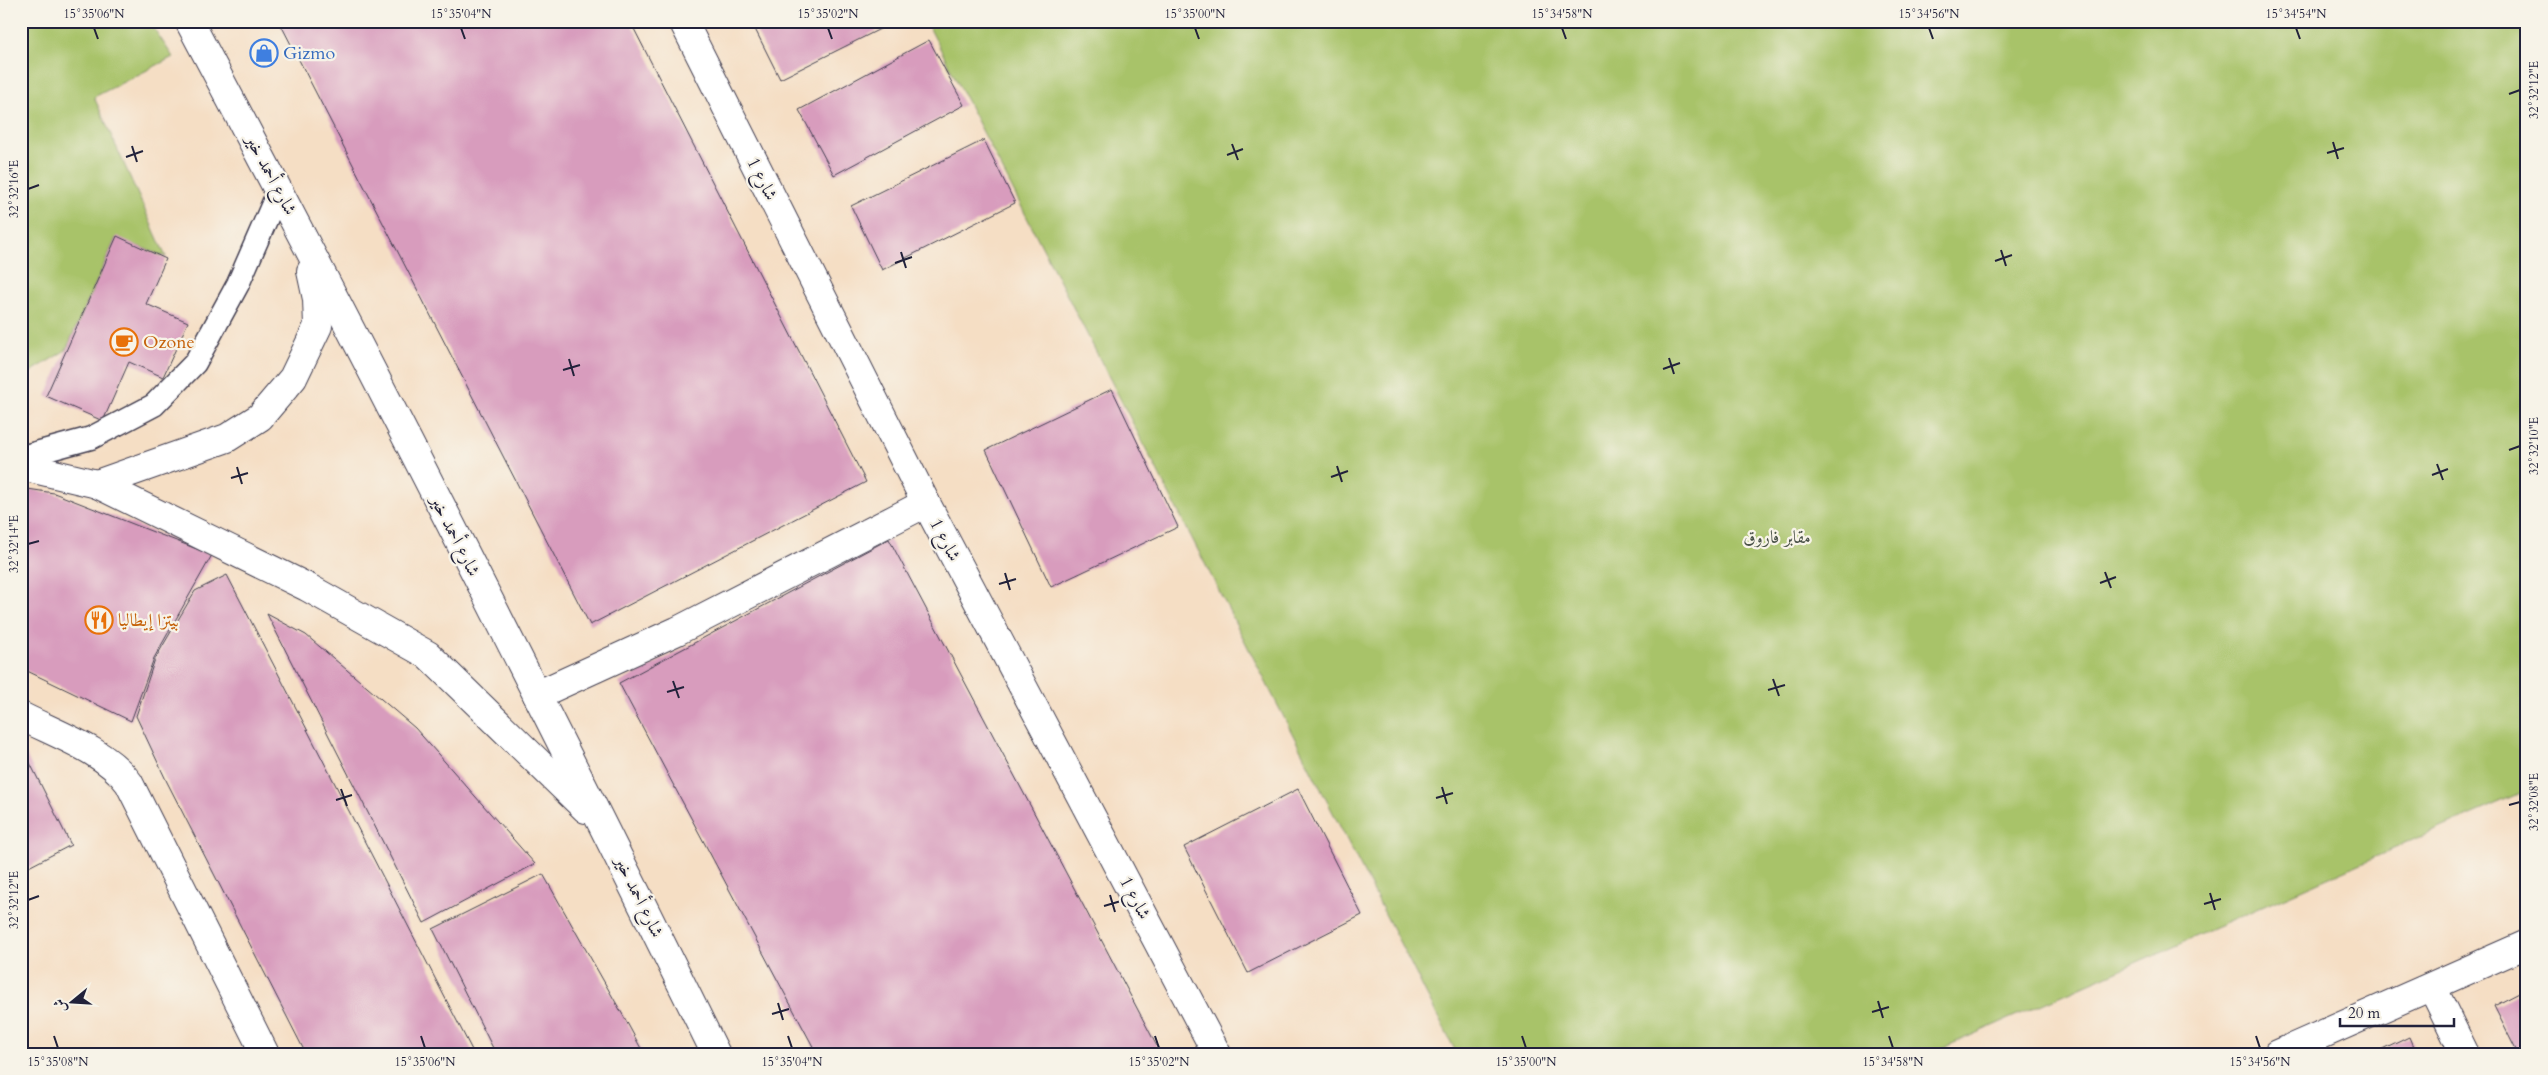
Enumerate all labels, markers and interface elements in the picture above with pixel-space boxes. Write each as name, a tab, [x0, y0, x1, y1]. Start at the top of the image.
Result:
text: 15°35'06"N	[64, 6, 125, 22]
text: 15°35'04"N	[431, 6, 492, 22]
text: 15°35'02"N	[798, 6, 859, 22]
text: 15°35'00"N	[1165, 6, 1226, 22]
text: 15°34'58"N	[1532, 6, 1593, 22]
text: 15°34'56"N	[1899, 6, 1960, 22]
text: 15°34'54"N	[2266, 6, 2327, 22]
shop icon: Gizmo	[249, 38, 279, 68]
place label: Gizmo	[283, 41, 336, 66]
text: 32°32'12"E	[2526, 61, 2542, 119]
street label: شارع أحمد خير	[237, 128, 303, 220]
street label: شارع 1	[739, 153, 783, 206]
text: 32°32'16"E	[6, 160, 22, 218]
cafe icon: Ozone	[109, 327, 139, 357]
place label: Ozone	[143, 330, 195, 355]
text: 32°32'10"E	[2526, 417, 2542, 475]
street label: شارع أحمد خير	[421, 489, 487, 582]
street label: شارع 1	[922, 514, 967, 567]
text: 32°32'14"E	[6, 515, 22, 573]
park label: مقابر فاروق	[1743, 525, 1811, 550]
restaurant icon: بيتزا إيطاليا	[84, 605, 114, 635]
place label: بيتزا إيطاليا	[118, 608, 179, 633]
text: 32°32'08"E	[2526, 773, 2542, 831]
street label: شارع أحمد خير	[606, 850, 670, 943]
text: 32°32'12"E	[6, 871, 22, 929]
street label: شارع 1	[1112, 872, 1157, 925]
north arrow	[48, 978, 98, 1028]
scale bar	[2340, 995, 2454, 1027]
text: ش	[49, 996, 71, 1015]
text: 20 m	[2348, 1003, 2380, 1023]
text: 15°35'08"N	[28, 1054, 89, 1070]
text: 15°35'06"N	[395, 1054, 456, 1070]
text: 15°35'04"N	[762, 1054, 823, 1070]
text: 15°35'02"N	[1129, 1054, 1190, 1070]
text: 15°35'00"N	[1496, 1054, 1557, 1070]
text: 15°34'58"N	[1863, 1054, 1924, 1070]
text: 15°34'56"N	[2230, 1054, 2291, 1070]

